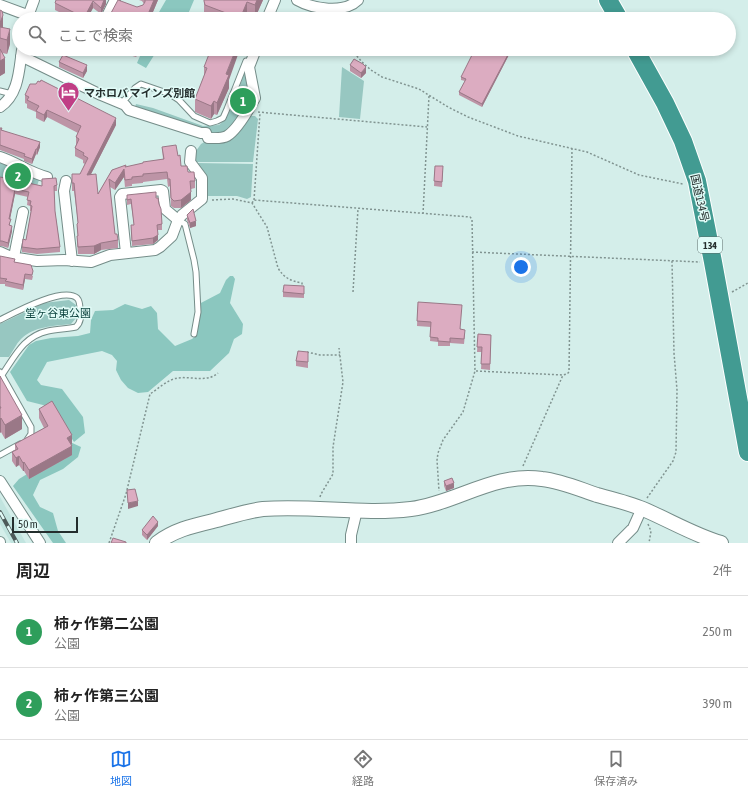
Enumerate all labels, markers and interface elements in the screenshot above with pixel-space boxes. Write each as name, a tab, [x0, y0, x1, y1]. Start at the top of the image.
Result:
search box	[12, 12, 736, 56]
icon: search	[26, 23, 48, 45]
text: ここで検索	[58, 27, 133, 44]
hotel icon: マホロバ マインズ別館	[56, 80, 82, 113]
pin: 1	[230, 86, 256, 116]
place label: マホロバ マインズ別館	[84, 87, 195, 99]
pin: 2	[5, 161, 31, 191]
street label: 国道134号	[689, 173, 711, 223]
road number: 134	[698, 237, 722, 253]
your location	[511, 257, 531, 277]
park label: 堂ヶ谷東公園	[25, 307, 91, 319]
scale bar	[12, 515, 78, 534]
text: 50 m	[18, 518, 38, 530]
text: 周辺	[16, 561, 50, 581]
text: 2件	[713, 563, 732, 578]
text: 柿ヶ作第二公園	[54, 615, 159, 632]
text: 1	[26, 624, 32, 639]
text: 250 m	[703, 624, 732, 639]
text: 公園	[54, 636, 80, 651]
text: 柿ヶ作第三公園	[54, 687, 159, 704]
text: 2	[26, 696, 32, 711]
text: 390 m	[703, 696, 732, 711]
text: 公園	[54, 708, 80, 723]
tab: 地図	[110, 748, 132, 788]
tab: 経路	[352, 748, 374, 788]
tab: 保存済み	[594, 748, 638, 788]

